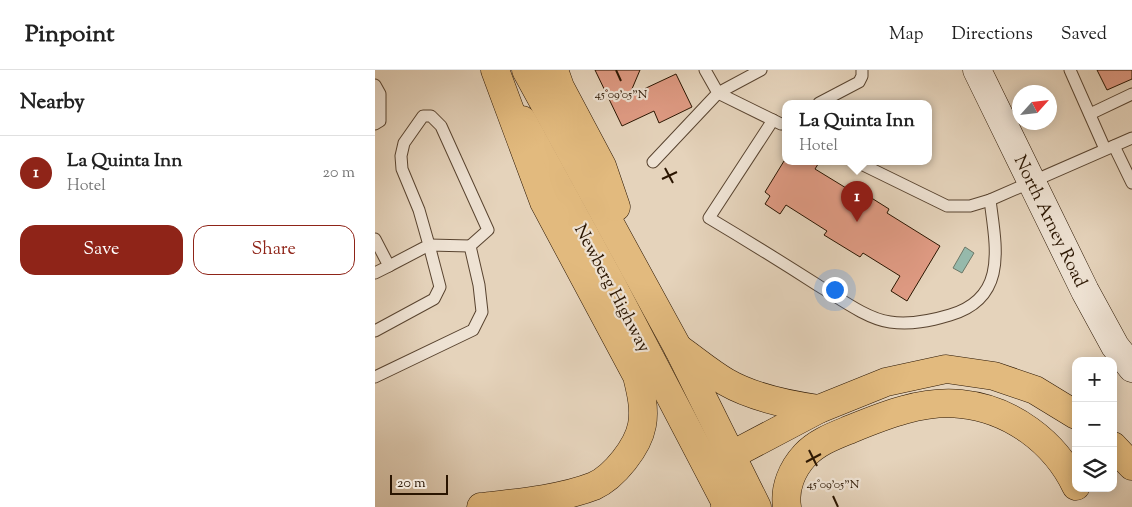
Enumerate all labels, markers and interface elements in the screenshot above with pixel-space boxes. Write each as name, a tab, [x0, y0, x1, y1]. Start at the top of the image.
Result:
text: Pinpoint	[25, 18, 114, 52]
text: Map	[889, 22, 924, 48]
text: Directions	[952, 22, 1033, 48]
text: Saved	[1061, 22, 1107, 48]
north arrow	[1012, 85, 1057, 130]
text: 45°09'05"N	[595, 86, 648, 104]
text: Nearby	[20, 88, 85, 118]
popup	[782, 100, 932, 165]
text: La Quinta Inn	[799, 108, 915, 135]
text: Hotel	[799, 135, 838, 158]
text: La Quinta Inn	[67, 148, 183, 175]
street label: North Arney Road	[1006, 151, 1092, 292]
text: 1	[33, 162, 39, 185]
text: 20 m	[322, 162, 355, 185]
text: Hotel	[67, 175, 106, 198]
pin: 1	[841, 181, 873, 222]
street label: Newberg Highway	[566, 220, 656, 358]
button: Save	[20, 225, 183, 275]
button: Share	[193, 225, 355, 275]
your location	[822, 277, 848, 303]
map controls	[1072, 357, 1117, 492]
button: +	[1072, 357, 1117, 402]
button: −	[1072, 402, 1117, 447]
button: layers	[1072, 447, 1117, 492]
scale bar	[390, 472, 447, 495]
text: 20 m	[397, 474, 426, 494]
text: 45°09'05"N	[807, 476, 860, 494]

